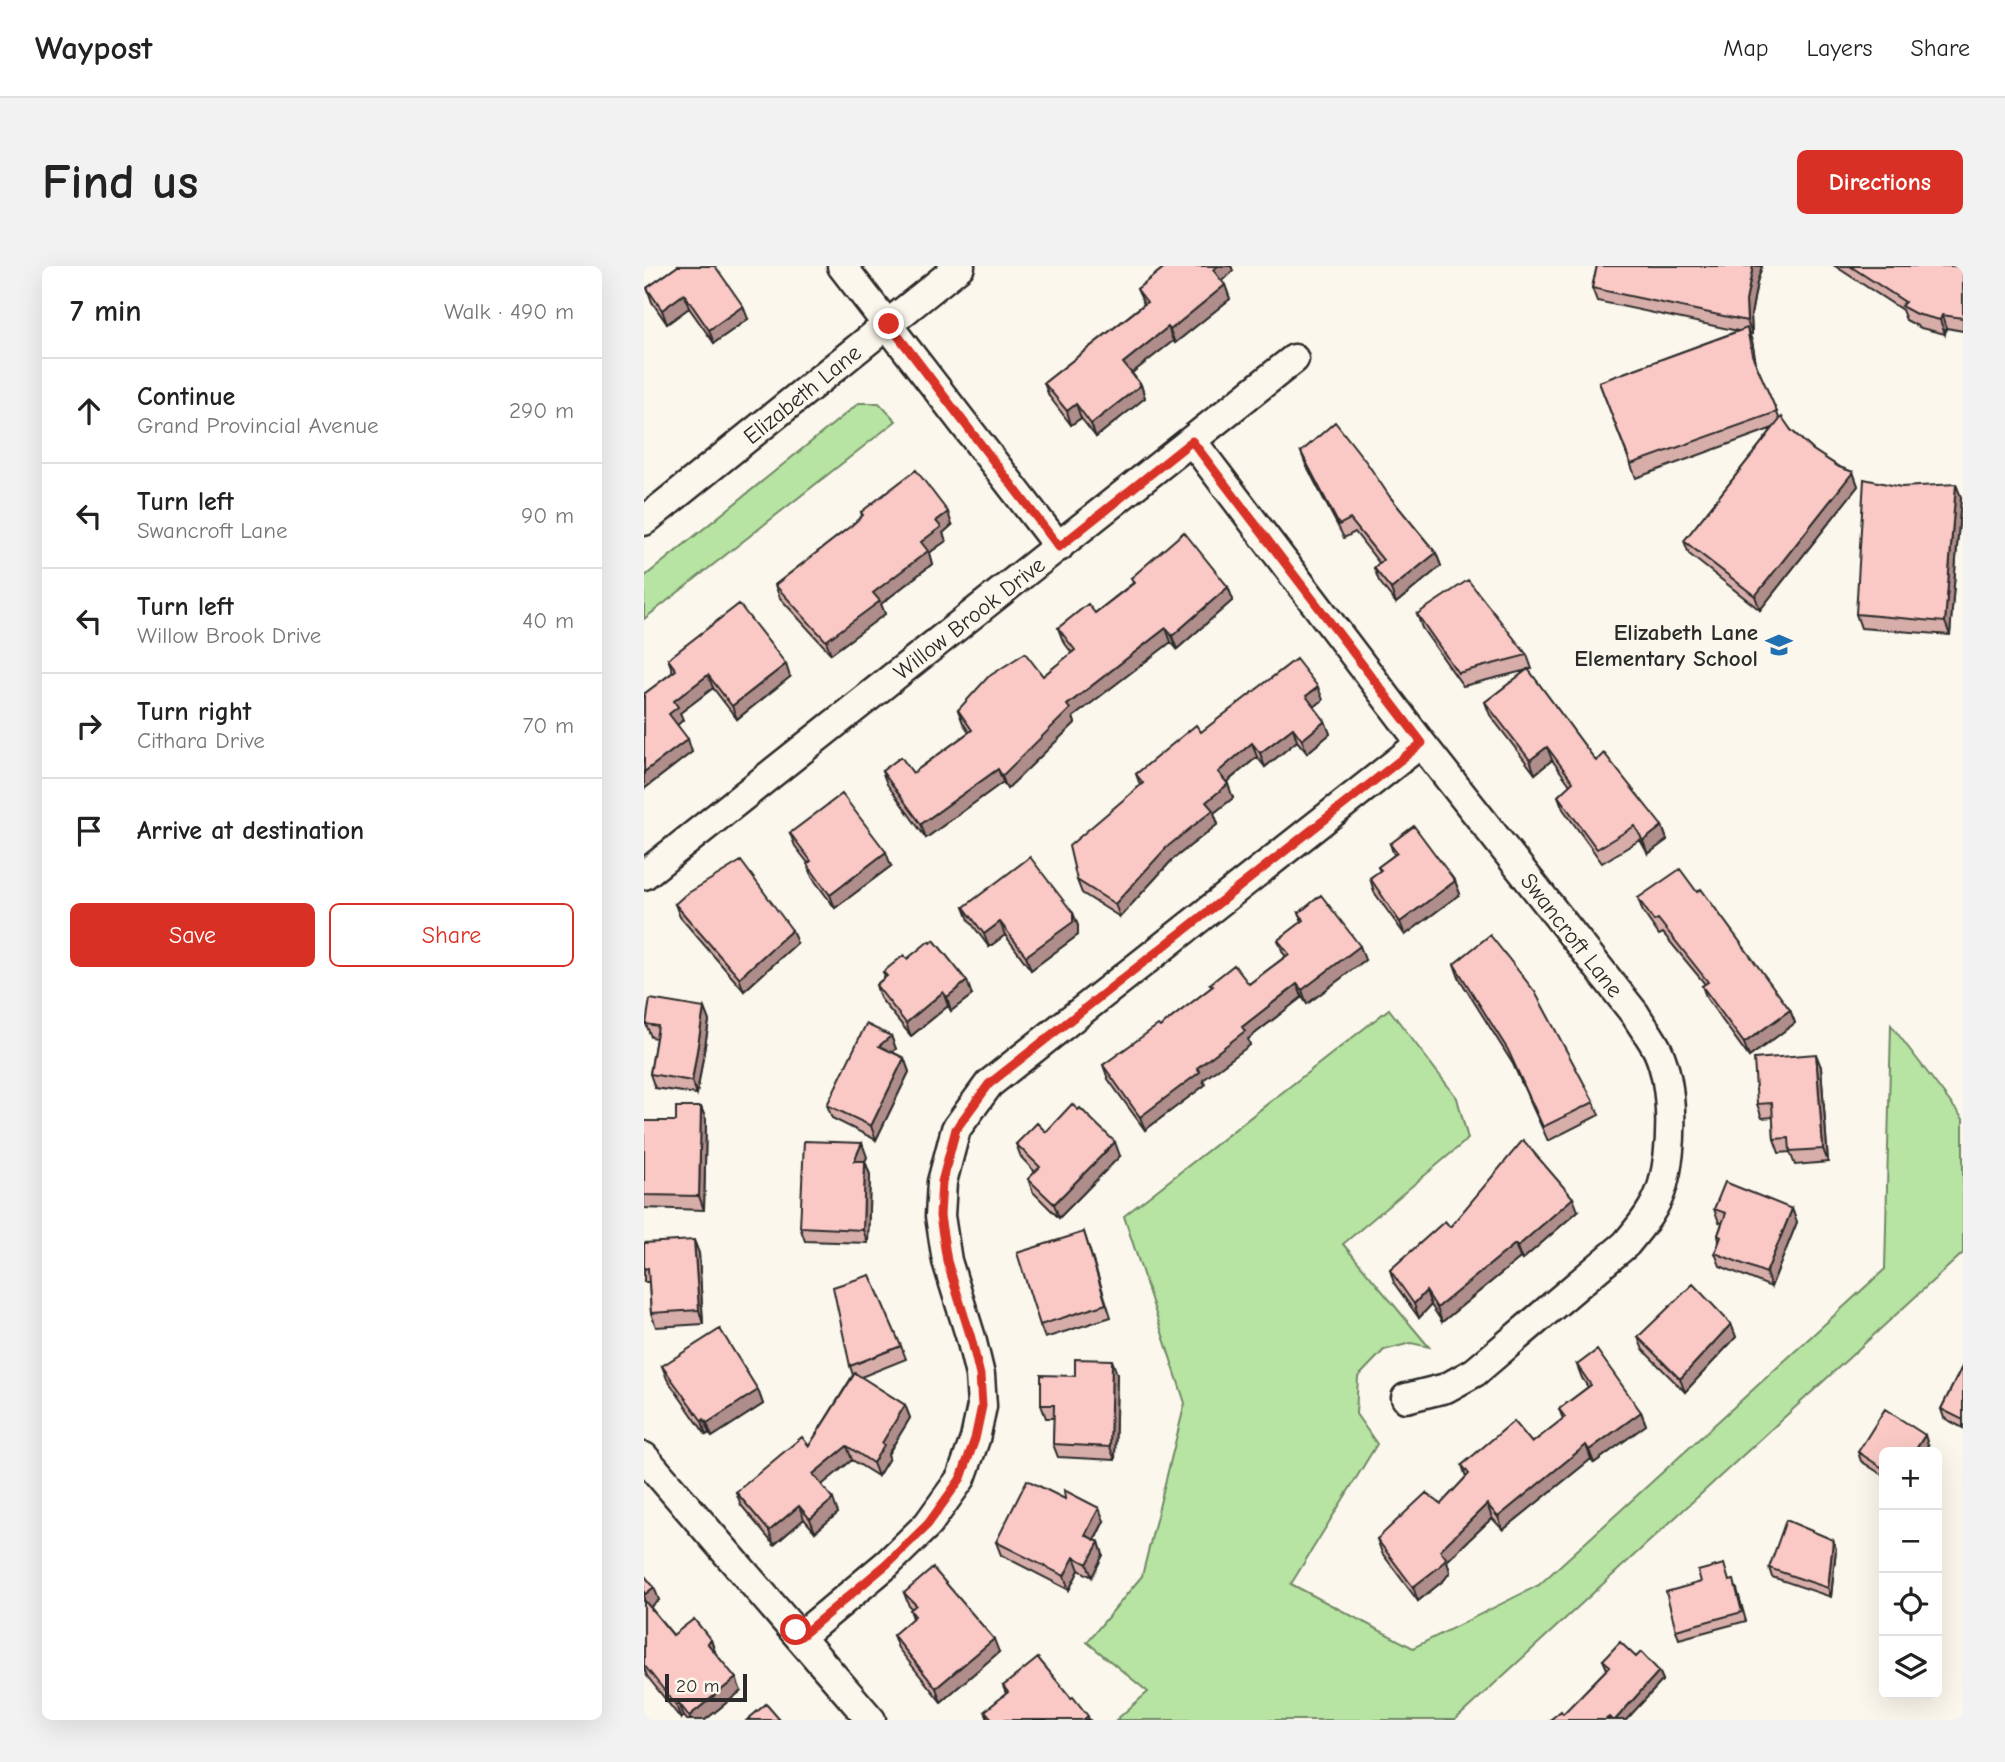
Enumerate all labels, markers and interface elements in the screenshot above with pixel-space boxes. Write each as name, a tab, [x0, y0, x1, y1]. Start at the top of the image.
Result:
text: Waypost	[35, 29, 152, 67]
text: Map	[1723, 34, 1769, 62]
text: Layers	[1807, 34, 1872, 62]
text: Share	[1910, 34, 1970, 62]
button: Directions	[1797, 150, 1963, 214]
text: Find us	[42, 154, 198, 210]
text: 7 min	[70, 294, 142, 329]
text: Walk · 490 m	[444, 298, 574, 325]
route end	[873, 308, 904, 339]
street label: Elizabeth Lane	[738, 339, 866, 450]
text: Continue	[137, 382, 235, 412]
icon: ahead	[70, 392, 108, 430]
text: 290 m	[509, 397, 574, 424]
text: Grand Provincial Avenue	[137, 412, 379, 439]
text: Turn left	[137, 487, 234, 517]
icon: left	[70, 497, 108, 535]
text: 90 m	[521, 502, 574, 529]
text: Swancroft Lane	[137, 517, 287, 544]
street label: Willow Brook Drive	[888, 551, 1050, 686]
text: Turn left	[137, 592, 234, 622]
icon: left	[70, 602, 108, 640]
text: 40 m	[522, 607, 574, 634]
place label: Elizabeth Lane Elementary School	[1574, 619, 1758, 672]
text: Willow Brook Drive	[137, 622, 321, 649]
school or university icon: Elizabeth Lane Elementary School	[1764, 630, 1794, 660]
text: Turn right	[137, 697, 251, 727]
icon: right	[70, 707, 108, 745]
text: 70 m	[522, 712, 574, 739]
text: Cithara Drive	[137, 727, 265, 754]
icon: arrive	[70, 812, 108, 850]
text: Arrive at destination	[137, 816, 364, 846]
street label: Swancroft Lane	[1515, 868, 1629, 1003]
button: Save	[70, 903, 315, 967]
button: Share	[329, 903, 574, 967]
map controls	[1879, 1447, 1942, 1699]
button: +	[1879, 1447, 1942, 1510]
button: −	[1879, 1510, 1942, 1573]
button: locate	[1879, 1573, 1942, 1636]
route start	[780, 1614, 811, 1645]
button: layers	[1879, 1636, 1942, 1699]
scale bar	[665, 1671, 747, 1703]
text: 20 m	[676, 1675, 720, 1697]

